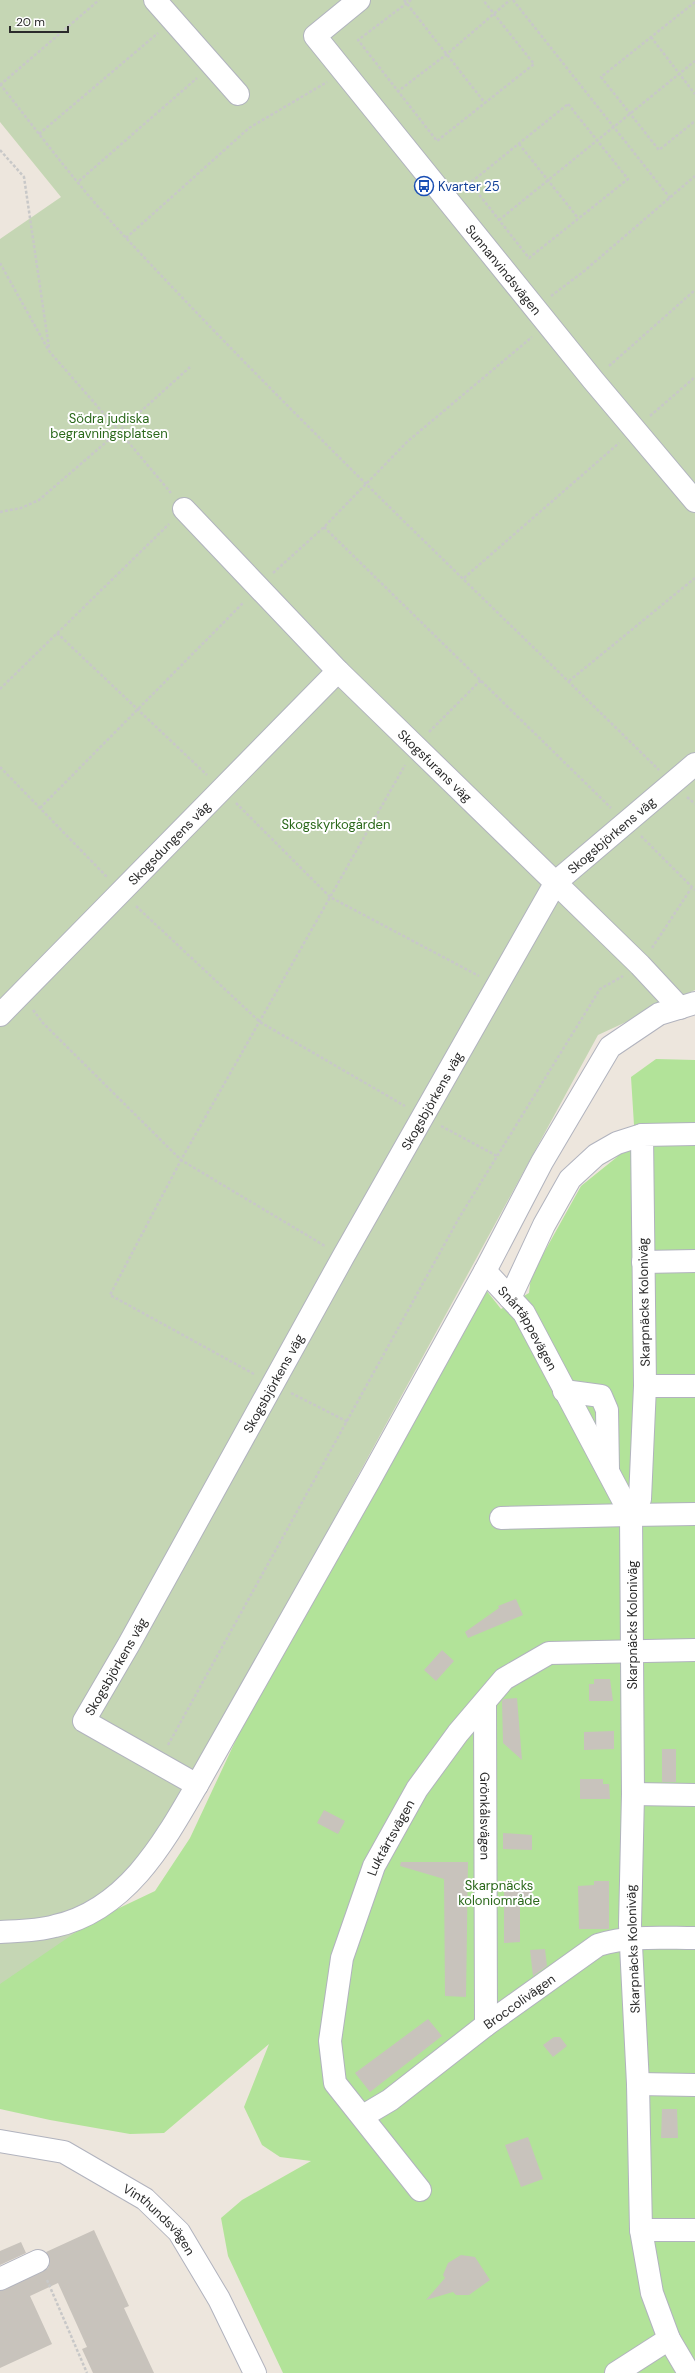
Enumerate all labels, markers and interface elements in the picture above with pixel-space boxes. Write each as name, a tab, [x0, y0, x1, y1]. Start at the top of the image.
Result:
scale bar	[10, 8, 68, 34]
text: 20 m	[16, 14, 45, 30]
bus stop icon: Kvarter 25	[413, 175, 435, 197]
place label: Kvarter 25	[438, 178, 500, 195]
street label: Sunnanvindsvägen	[462, 221, 545, 318]
park label: Södra judiska begravningsplatsen	[50, 410, 168, 442]
street label: Skogsfurans väg	[394, 726, 476, 805]
street label: Skogsbjörkens väg	[564, 793, 659, 877]
street label: Skogsdungens väg	[124, 798, 214, 889]
park label: Skogskyrkogården	[282, 816, 390, 833]
street label: Skogsbjörkens väg	[397, 1048, 466, 1153]
street label: Skarpnäcks Koloniväg	[634, 1237, 654, 1367]
street label: Snårtäppevägen	[494, 1282, 561, 1373]
street label: Skogsbjörkens väg	[239, 1331, 307, 1436]
street label: Skarpnäcks Koloniväg	[624, 1560, 641, 1690]
street label: Skogsbjörkens väg	[81, 1614, 151, 1718]
street label: Grönkålsvägen	[477, 1772, 494, 1860]
street label: Luktärtsvägen	[363, 1796, 418, 1878]
park label: Skarpnäcks koloniområde	[458, 1877, 540, 1909]
street label: Skarpnäcks Koloniväg	[622, 1884, 644, 2014]
street label: Broccolivägen	[480, 1970, 558, 2033]
street label: Vinthundsvägen	[120, 2180, 199, 2258]

